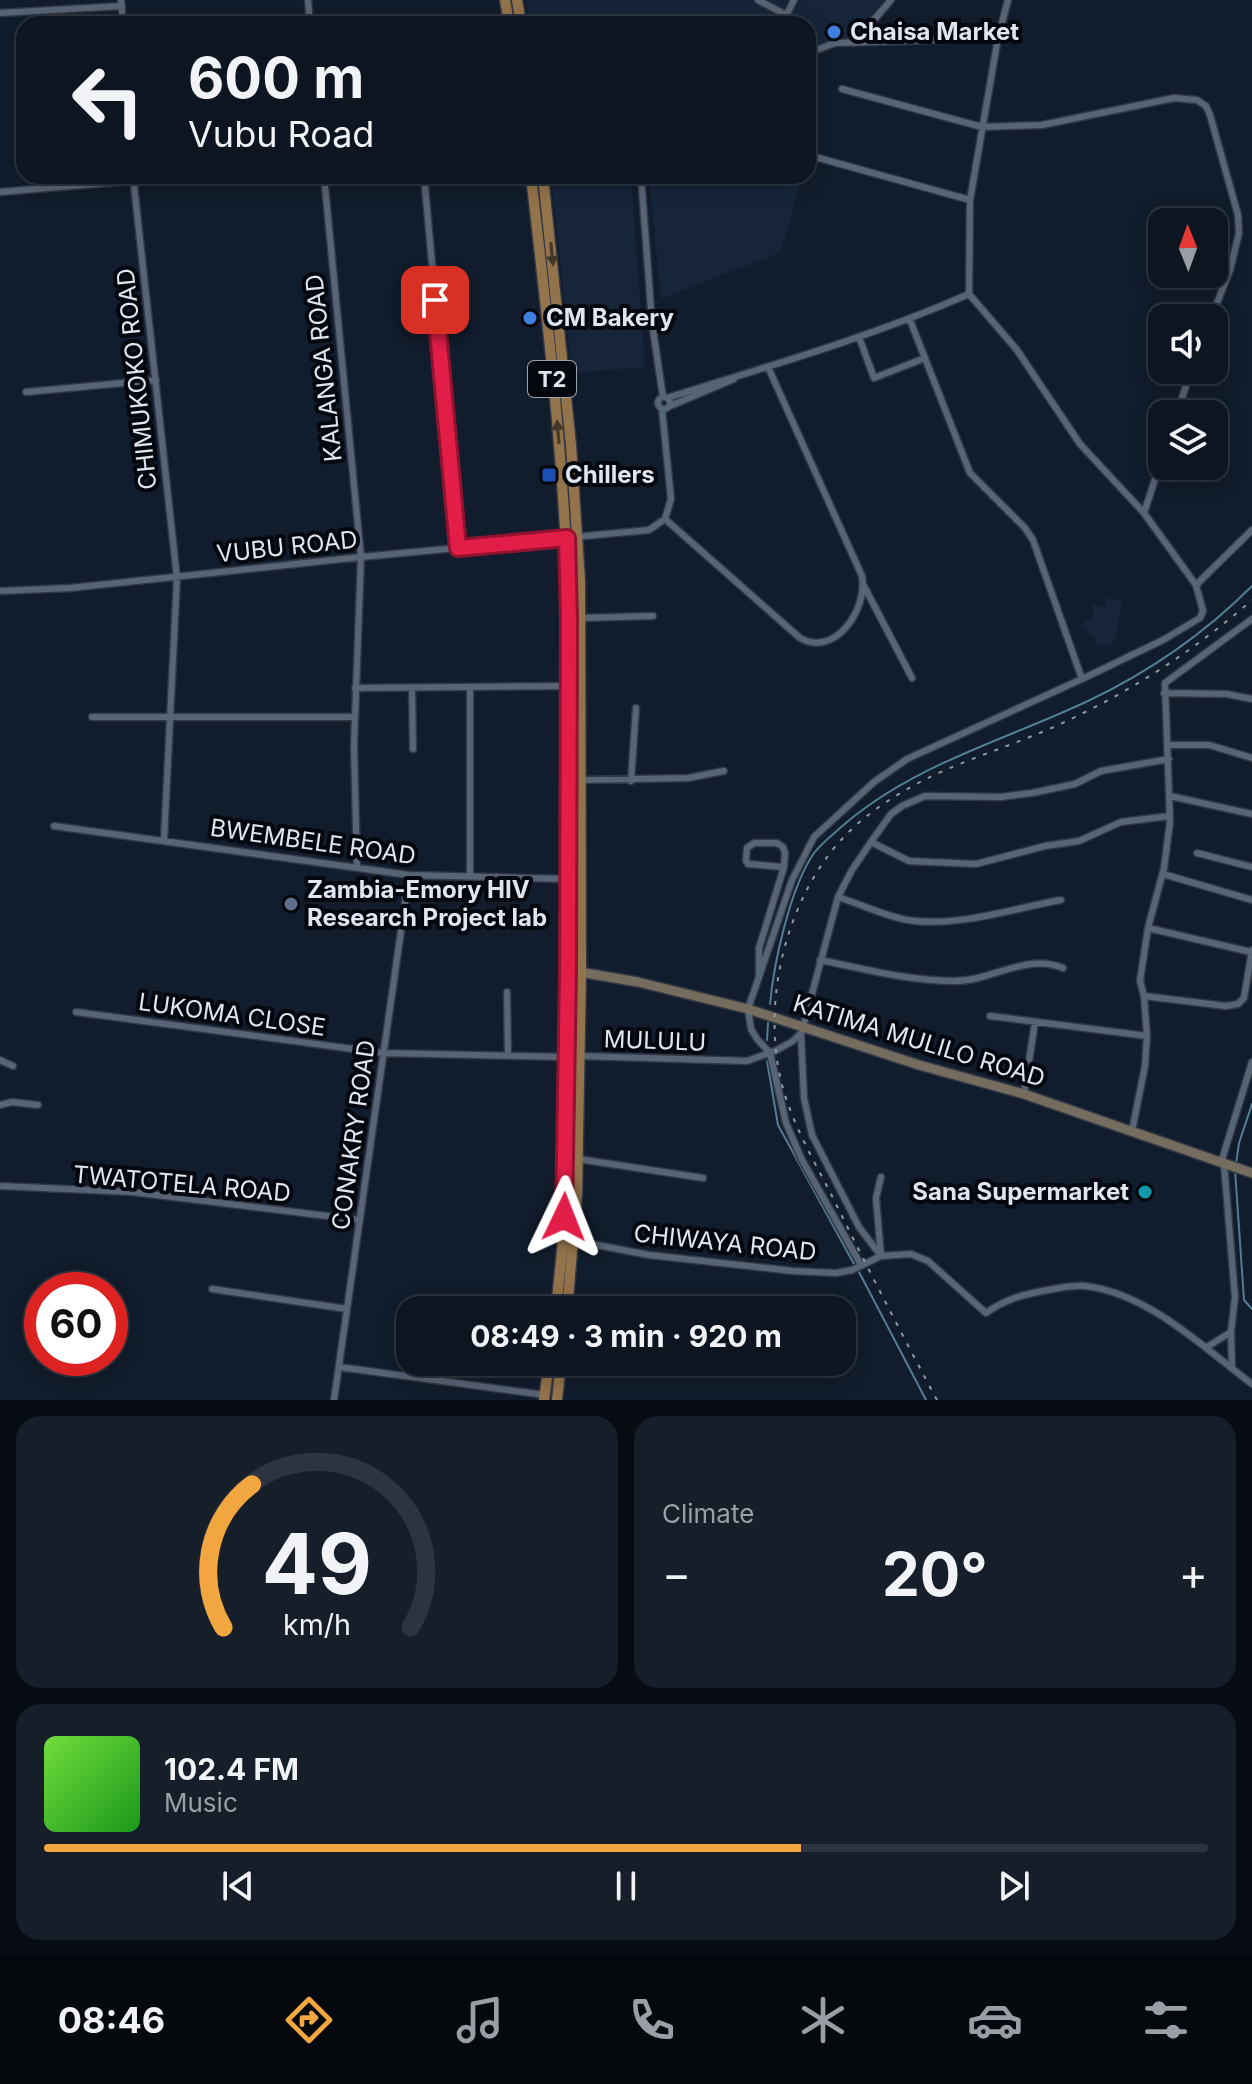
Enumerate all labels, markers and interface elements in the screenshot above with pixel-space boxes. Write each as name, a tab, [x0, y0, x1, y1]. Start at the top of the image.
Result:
place label: Chaisa Market	[850, 17, 1019, 46]
marker: Chaisa Market	[825, 23, 843, 41]
text: 600 m	[188, 44, 364, 112]
icon: left	[56, 48, 160, 152]
text: Vubu Road	[188, 112, 374, 156]
north arrow	[1148, 208, 1228, 288]
map controls	[1148, 208, 1228, 480]
one-way arrow	[545, 241, 558, 266]
pin	[401, 266, 469, 334]
street label: CHIMUKOKO ROAD	[110, 267, 163, 491]
street label: KALANGA ROAD	[299, 273, 348, 463]
icon: arrive	[413, 278, 457, 322]
place label: CM Bakery	[546, 303, 674, 332]
button: sound	[1148, 304, 1228, 384]
marker: CM Bakery	[521, 309, 539, 327]
road number: T2	[528, 361, 576, 397]
button: layers	[1148, 400, 1228, 480]
one-way arrow	[551, 419, 564, 444]
place label: Chillers	[565, 460, 655, 489]
marker: Chillers	[540, 466, 558, 484]
street label: VUBU ROAD	[215, 525, 359, 568]
street label: BWEMBELE ROAD	[208, 813, 418, 870]
place label: Zambia-Emory HIV Research Project lab	[307, 875, 547, 932]
marker: Zambia-Emory HIV Research Project lab	[282, 895, 300, 913]
street label: LUKOMA CLOSE	[137, 987, 328, 1042]
street label: KATIMA MULILO ROAD	[790, 988, 1049, 1093]
street label: MULULU	[603, 1024, 707, 1057]
street label: CONAKRY ROAD	[326, 1038, 381, 1232]
street label: TWATOTELA ROAD	[72, 1160, 292, 1207]
position arrow	[522, 1175, 606, 1259]
place label: Sana Supermarket	[912, 1177, 1129, 1206]
marker: Sana Supermarket	[1136, 1183, 1154, 1201]
street label: CHIWAYA ROAD	[632, 1218, 818, 1267]
speed limit sign: 60	[24, 1272, 128, 1376]
text: 08:49 · 3 min · 920 m	[470, 1318, 782, 1354]
text: Climate	[662, 1498, 754, 1529]
text: 49	[262, 1513, 372, 1614]
text: 20°	[882, 1538, 988, 1610]
text: −	[662, 1547, 691, 1601]
text: +	[1179, 1547, 1208, 1601]
text: km/h	[283, 1607, 351, 1642]
text: 102.4 FM	[164, 1751, 299, 1787]
text: Music	[164, 1787, 238, 1818]
icon: previous	[216, 1864, 260, 1908]
icon: pause	[604, 1864, 648, 1908]
icon: next	[992, 1864, 1036, 1908]
icon: directions	[281, 1992, 337, 2048]
icon: music	[452, 1992, 508, 2048]
icon: phone	[624, 1992, 680, 2048]
icon: climate	[795, 1992, 851, 2048]
icon: car	[967, 1992, 1023, 2048]
icon: filters	[1138, 1992, 1194, 2048]
text: 08:46	[58, 1998, 165, 2042]

